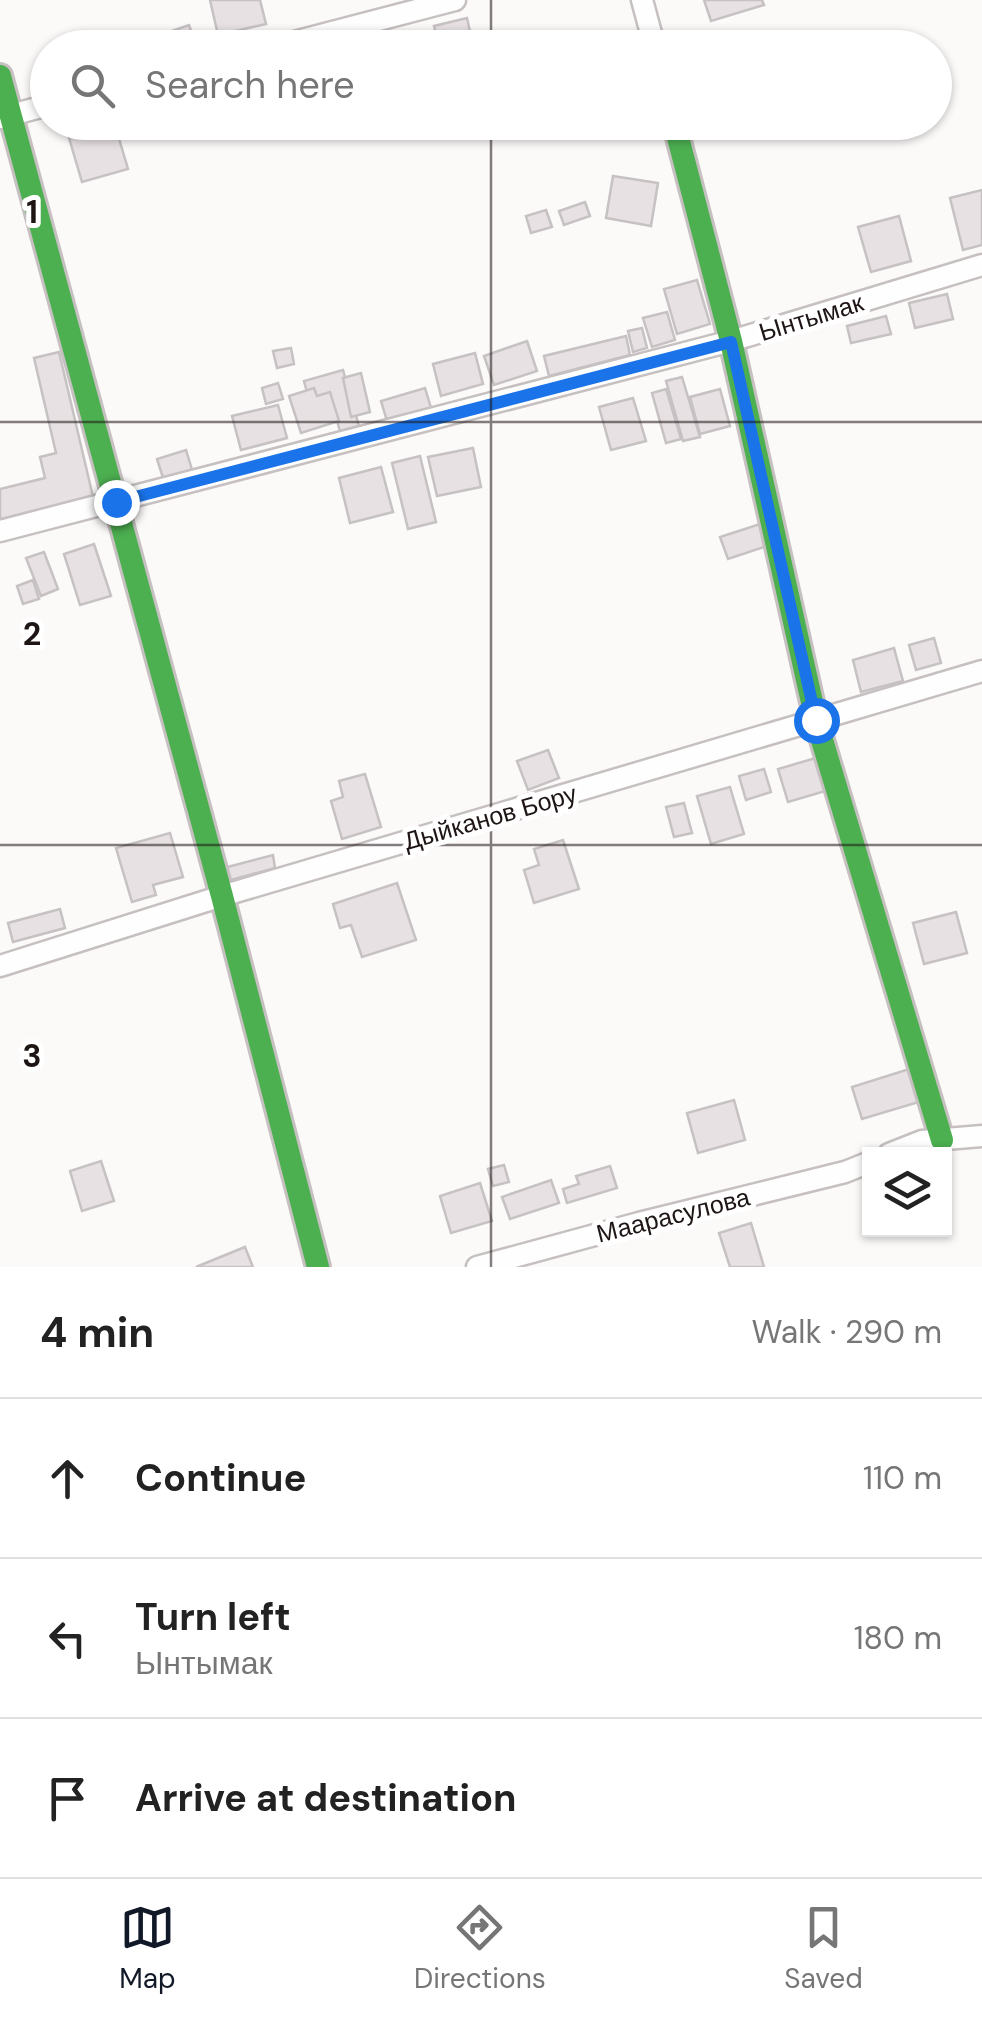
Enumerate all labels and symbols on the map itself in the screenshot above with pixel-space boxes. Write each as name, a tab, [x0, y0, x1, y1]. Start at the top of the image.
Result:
text: 1	[26, 191, 38, 233]
street label: Ынтымак	[755, 286, 868, 349]
route end	[94, 480, 140, 526]
text: 2	[23, 613, 41, 655]
route start	[794, 698, 840, 744]
street label: Дыйканов Бору	[400, 777, 581, 858]
text: 3	[22, 1035, 42, 1077]
street label: Маарасулова	[593, 1180, 753, 1250]

